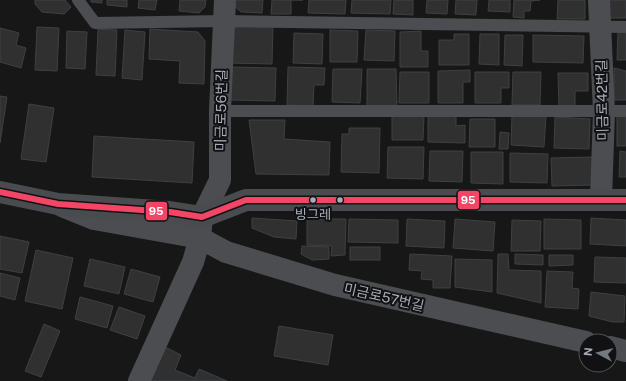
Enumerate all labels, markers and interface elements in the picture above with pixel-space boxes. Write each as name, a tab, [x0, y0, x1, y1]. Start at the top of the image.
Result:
street label: 미금로42번길	[593, 59, 611, 141]
street label: 미금로56번길	[212, 69, 230, 151]
line badge: 95	[457, 190, 480, 210]
text: 95	[461, 194, 475, 206]
marker: 빙그레	[308, 195, 318, 205]
unlabelled marker	[335, 195, 345, 205]
line badge: 95	[145, 201, 168, 221]
text: 95	[149, 205, 163, 217]
place label: 빙그레	[295, 207, 331, 222]
street label: 미금로57번길	[342, 280, 426, 314]
north arrow	[578, 333, 618, 373]
text: N	[582, 347, 595, 357]

